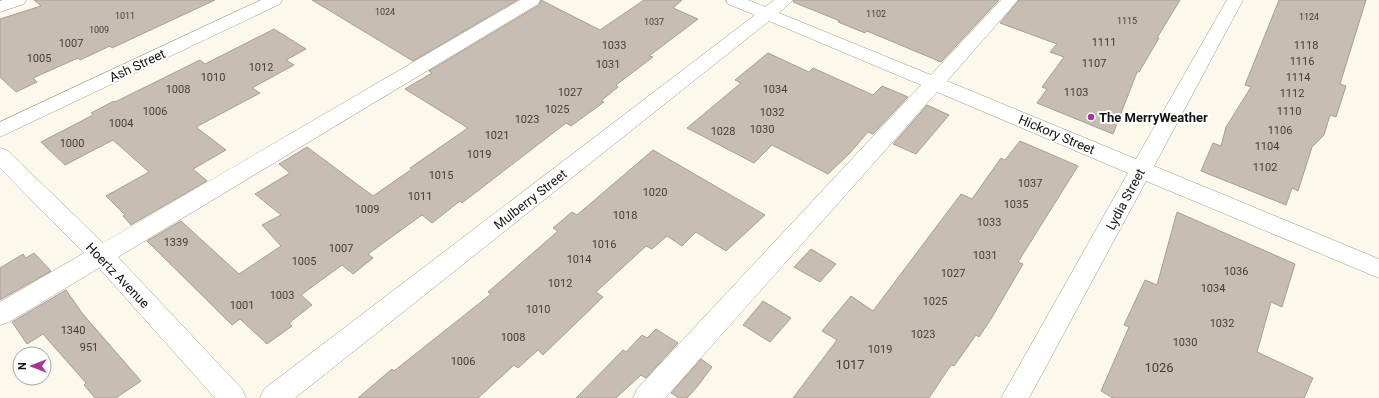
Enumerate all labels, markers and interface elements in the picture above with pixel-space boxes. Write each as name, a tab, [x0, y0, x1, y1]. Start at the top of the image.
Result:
house number: 1024	[375, 7, 395, 17]
house number: 1102	[866, 9, 886, 19]
house number: 1011	[115, 11, 135, 21]
house number: 1124	[1299, 12, 1319, 22]
house number: 1115	[1117, 16, 1137, 26]
house number: 1037	[644, 17, 664, 27]
house number: 1009	[89, 25, 109, 35]
house number: 1111	[1092, 36, 1116, 49]
house number: 1007	[59, 37, 83, 50]
house number: 1033	[602, 39, 626, 52]
house number: 1118	[1294, 39, 1318, 52]
street label: Ash Street	[107, 46, 168, 85]
house number: 1005	[27, 52, 51, 65]
house number: 1116	[1290, 55, 1314, 68]
house number: 1107	[1082, 57, 1106, 70]
house number: 1031	[596, 58, 620, 71]
house number: 1012	[249, 61, 273, 74]
house number: 1010	[201, 71, 225, 84]
house number: 1114	[1286, 71, 1310, 84]
house number: 1008	[166, 83, 190, 96]
house number: 1034	[763, 83, 787, 96]
house number: 1027	[558, 86, 582, 99]
house number: 1103	[1064, 86, 1088, 99]
house number: 1112	[1280, 87, 1304, 100]
house number: 1025	[545, 103, 569, 116]
house number: 1006	[143, 105, 167, 118]
house number: 1110	[1277, 105, 1301, 118]
house number: 1032	[760, 106, 784, 119]
place label: The MerryWeather	[1099, 110, 1208, 125]
street label: Hickory Street	[1016, 112, 1097, 157]
marker: The MerryWeather	[1086, 112, 1096, 122]
house number: 1023	[515, 113, 539, 126]
house number: 1004	[109, 117, 133, 130]
house number: 1030	[750, 123, 774, 136]
house number: 1106	[1268, 124, 1292, 137]
house number: 1028	[711, 125, 735, 138]
house number: 1021	[485, 129, 509, 142]
house number: 1000	[60, 137, 84, 150]
house number: 1104	[1255, 140, 1279, 153]
house number: 1019	[467, 148, 491, 161]
house number: 1102	[1253, 161, 1277, 174]
street label: Mulberry Street	[491, 166, 570, 233]
street label: Lydia Street	[1103, 166, 1148, 232]
house number: 1015	[429, 169, 453, 182]
house number: 1037	[1018, 177, 1042, 190]
house number: 1020	[643, 186, 667, 199]
house number: 1011	[408, 190, 432, 203]
house number: 1035	[1004, 198, 1028, 211]
house number: 1009	[355, 203, 379, 216]
house number: 1018	[613, 209, 637, 222]
house number: 1033	[977, 216, 1001, 229]
house number: 1339	[164, 236, 188, 249]
house number: 1016	[592, 238, 616, 251]
street label: Hoertz Avenue	[83, 240, 153, 311]
house number: 1007	[329, 242, 353, 255]
house number: 1031	[973, 249, 997, 262]
house number: 1014	[567, 253, 591, 266]
house number: 1005	[292, 255, 316, 268]
house number: 1036	[1224, 265, 1248, 278]
house number: 1027	[941, 267, 965, 280]
house number: 1012	[548, 277, 572, 290]
house number: 1034	[1201, 282, 1225, 295]
house number: 1003	[270, 289, 294, 302]
house number: 1025	[923, 295, 947, 308]
house number: 1001	[230, 299, 254, 312]
house number: 1010	[526, 303, 550, 316]
house number: 1032	[1210, 317, 1234, 330]
house number: 1340	[61, 324, 85, 337]
house number: 1023	[911, 328, 935, 341]
house number: 1008	[501, 331, 525, 344]
house number: 1030	[1173, 336, 1197, 349]
house number: 951	[80, 341, 98, 354]
house number: 1019	[868, 343, 892, 356]
north arrow	[12, 346, 52, 386]
house number: 1006	[451, 355, 475, 368]
house number: 1017	[835, 357, 865, 372]
house number: 1026	[1144, 360, 1174, 375]
text: N	[16, 362, 29, 370]

